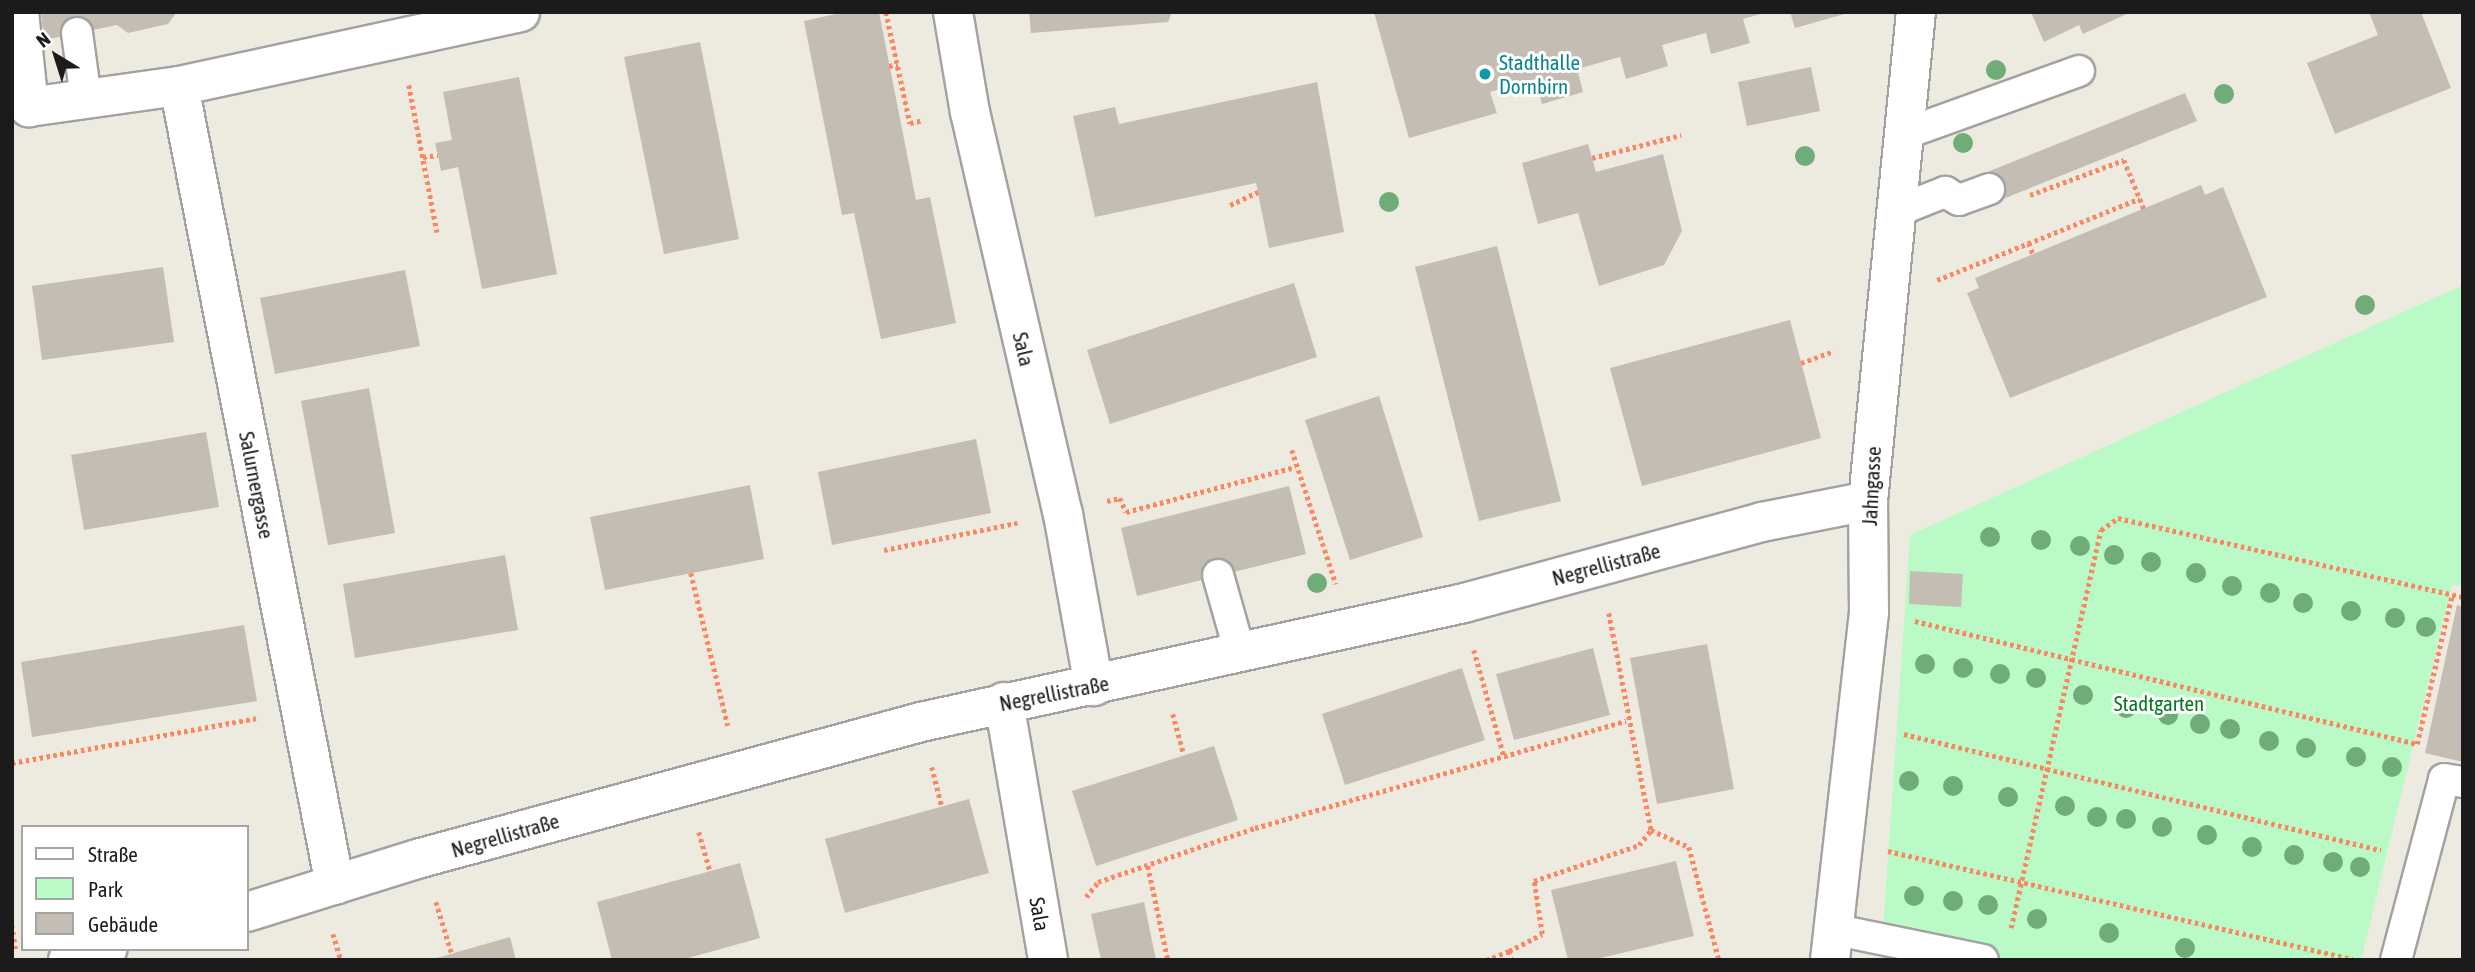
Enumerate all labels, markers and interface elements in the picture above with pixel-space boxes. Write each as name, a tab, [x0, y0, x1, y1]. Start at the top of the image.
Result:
north arrow	[21, 21, 91, 91]
text: N	[32, 27, 54, 52]
place label: Stadthalle Dornbirn	[1499, 49, 1580, 99]
marker: Stadthalle Dornbirn	[1477, 66, 1493, 82]
street label: Sala	[1008, 330, 1040, 368]
street label: Salurnergasse	[234, 429, 280, 541]
street label: Jahngasse	[1856, 446, 1886, 526]
street label: Negrellistraße	[1549, 537, 1663, 591]
street label: Negrellistraße	[997, 670, 1111, 716]
park label: Stadtgarten	[2114, 690, 2204, 716]
street label: Negrellistraße	[448, 808, 562, 862]
legend	[21, 825, 248, 951]
text: Straße	[88, 842, 138, 866]
text: Park	[88, 877, 123, 901]
street label: Sala	[1025, 895, 1055, 933]
text: Gebäude	[88, 912, 158, 936]

